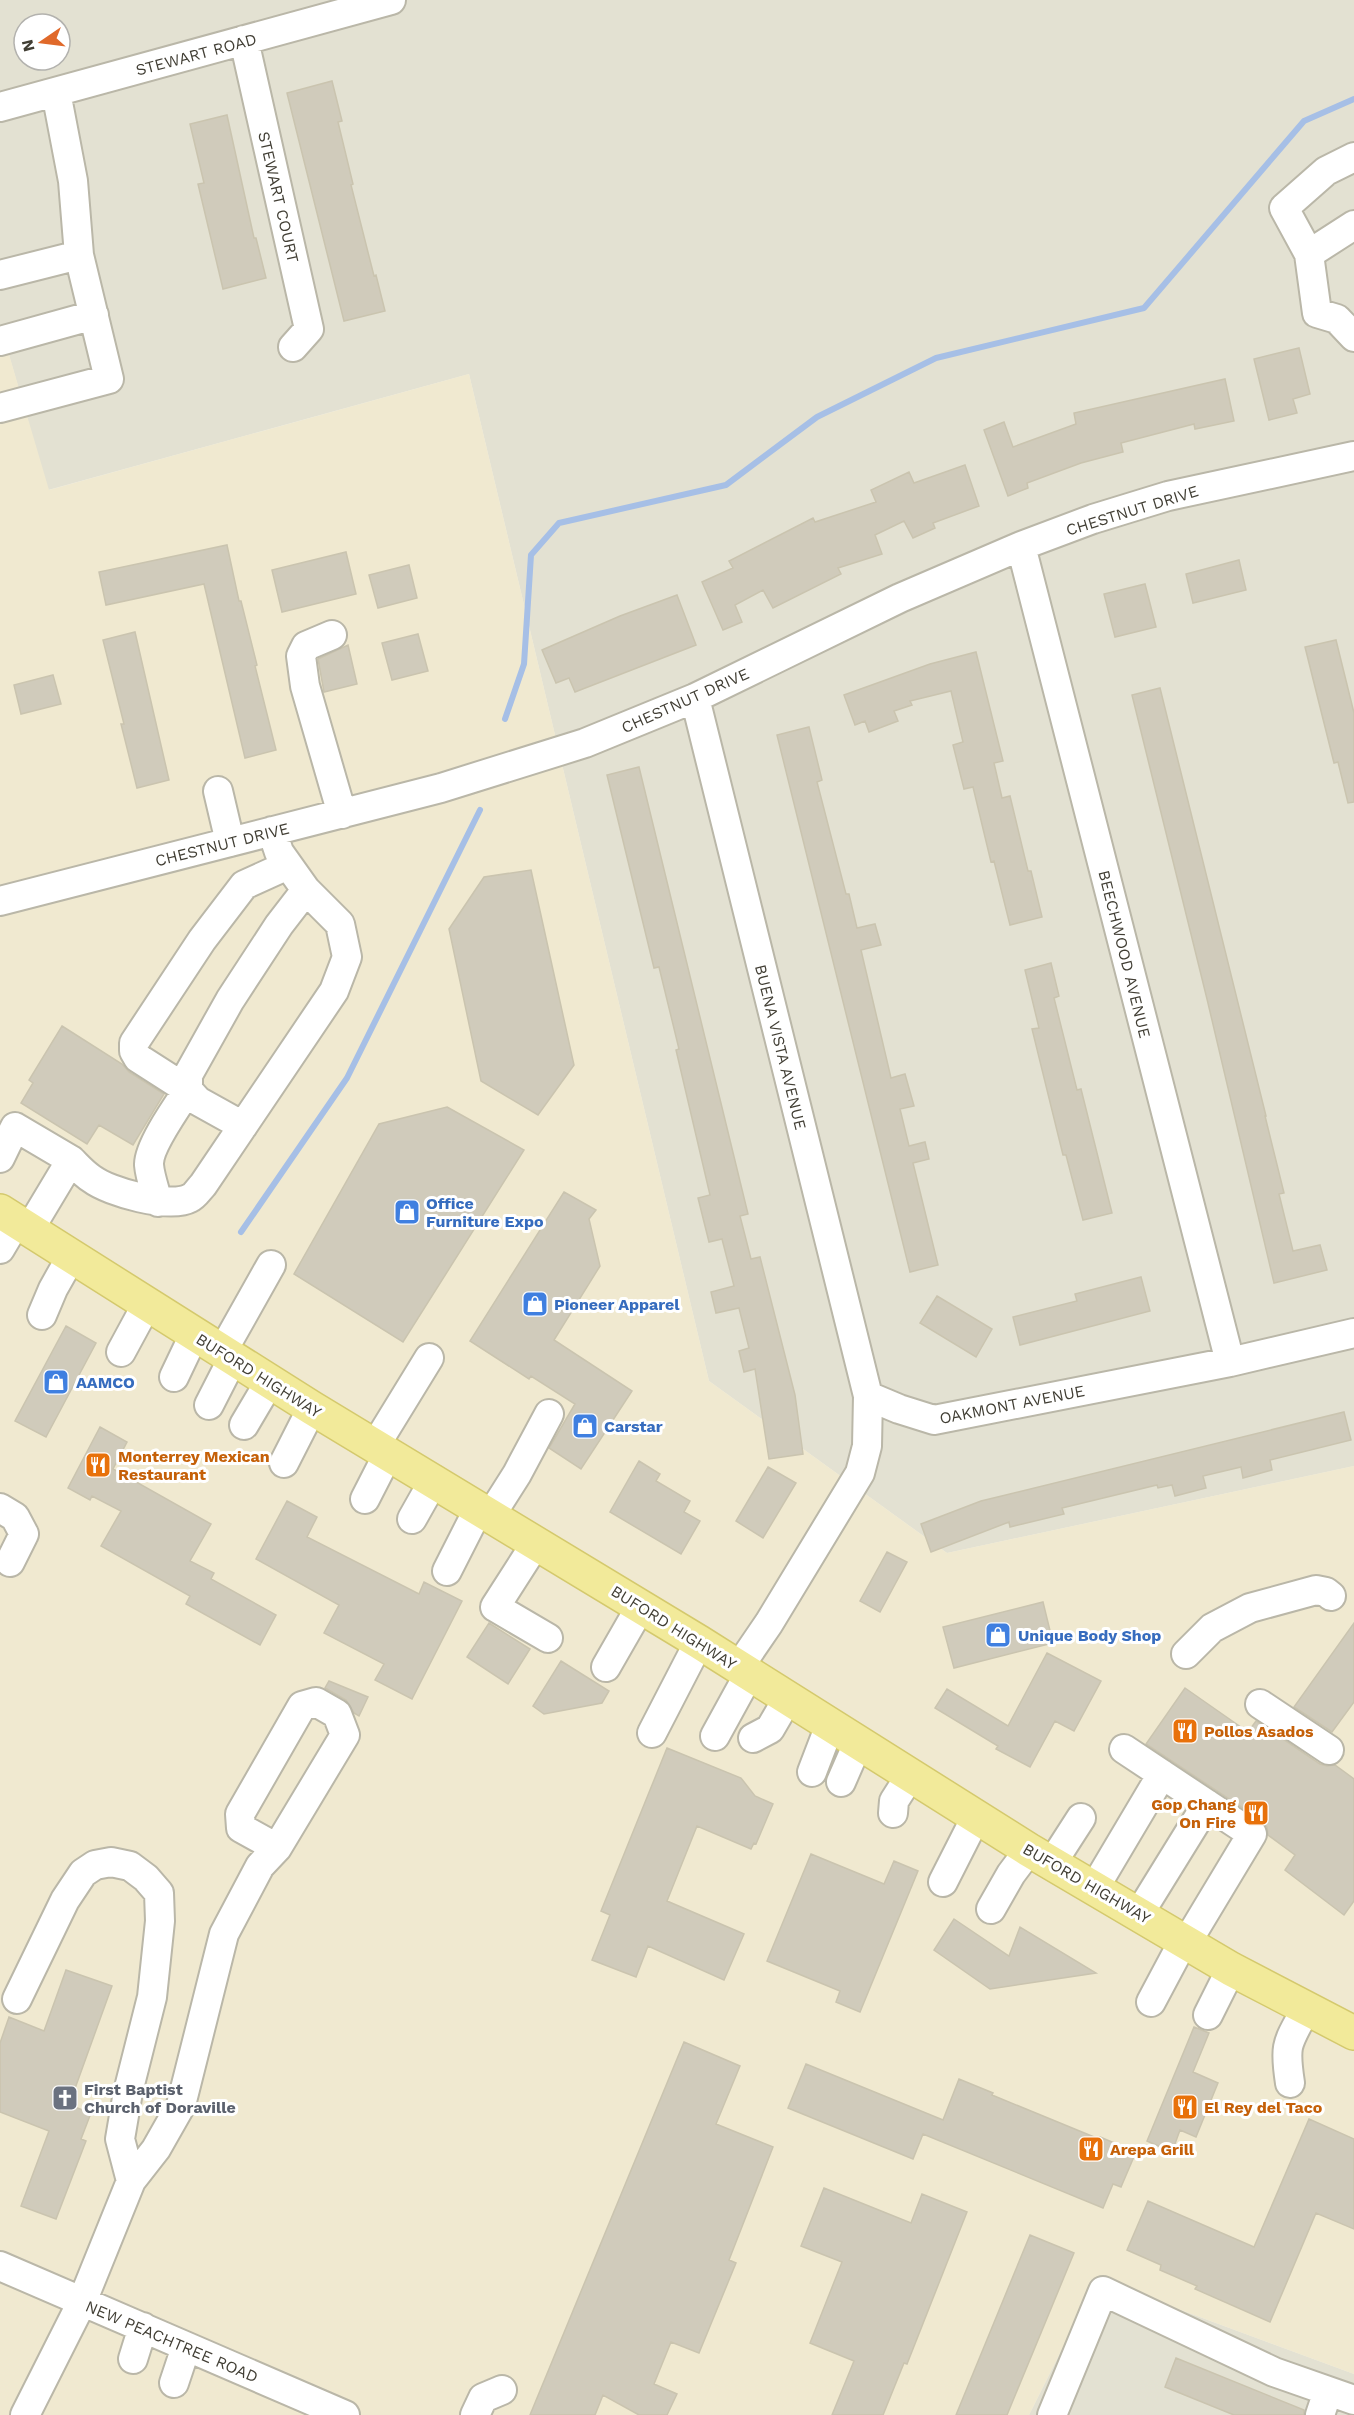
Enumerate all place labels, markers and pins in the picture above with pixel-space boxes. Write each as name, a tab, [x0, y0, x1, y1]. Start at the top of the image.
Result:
place label: Office Furniture Expo	[426, 1194, 544, 1231]
shop icon: Office Furniture Expo	[392, 1197, 422, 1227]
shop icon: Pioneer Apparel	[520, 1289, 550, 1319]
place label: Pioneer Apparel	[554, 1295, 680, 1314]
shop icon: AAMCO	[41, 1367, 71, 1397]
place label: AAMCO	[76, 1373, 135, 1392]
shop icon: Carstar	[570, 1411, 600, 1441]
place label: Carstar	[604, 1417, 663, 1436]
place label: Monterrey Mexican Restaurant	[118, 1447, 270, 1484]
restaurant icon: Monterrey Mexican Restaurant	[83, 1450, 113, 1480]
shop icon: Unique Body Shop	[983, 1620, 1013, 1650]
place label: Unique Body Shop	[1018, 1626, 1161, 1645]
restaurant icon: Pollos Asados	[1170, 1716, 1200, 1746]
place label: Pollos Asados	[1204, 1722, 1314, 1741]
place label: Gop Chang On Fire	[1151, 1795, 1236, 1832]
restaurant icon: Gop Chang On Fire	[1241, 1798, 1271, 1828]
place label: First Baptist Church of Doraville	[84, 2080, 236, 2117]
church icon: First Baptist Church of Doraville	[50, 2083, 80, 2113]
restaurant icon: El Rey del Taco	[1170, 2092, 1200, 2122]
place label: El Rey del Taco	[1204, 2098, 1323, 2117]
restaurant icon: Arepa Grill	[1076, 2134, 1106, 2164]
place label: Arepa Grill	[1110, 2140, 1195, 2159]

